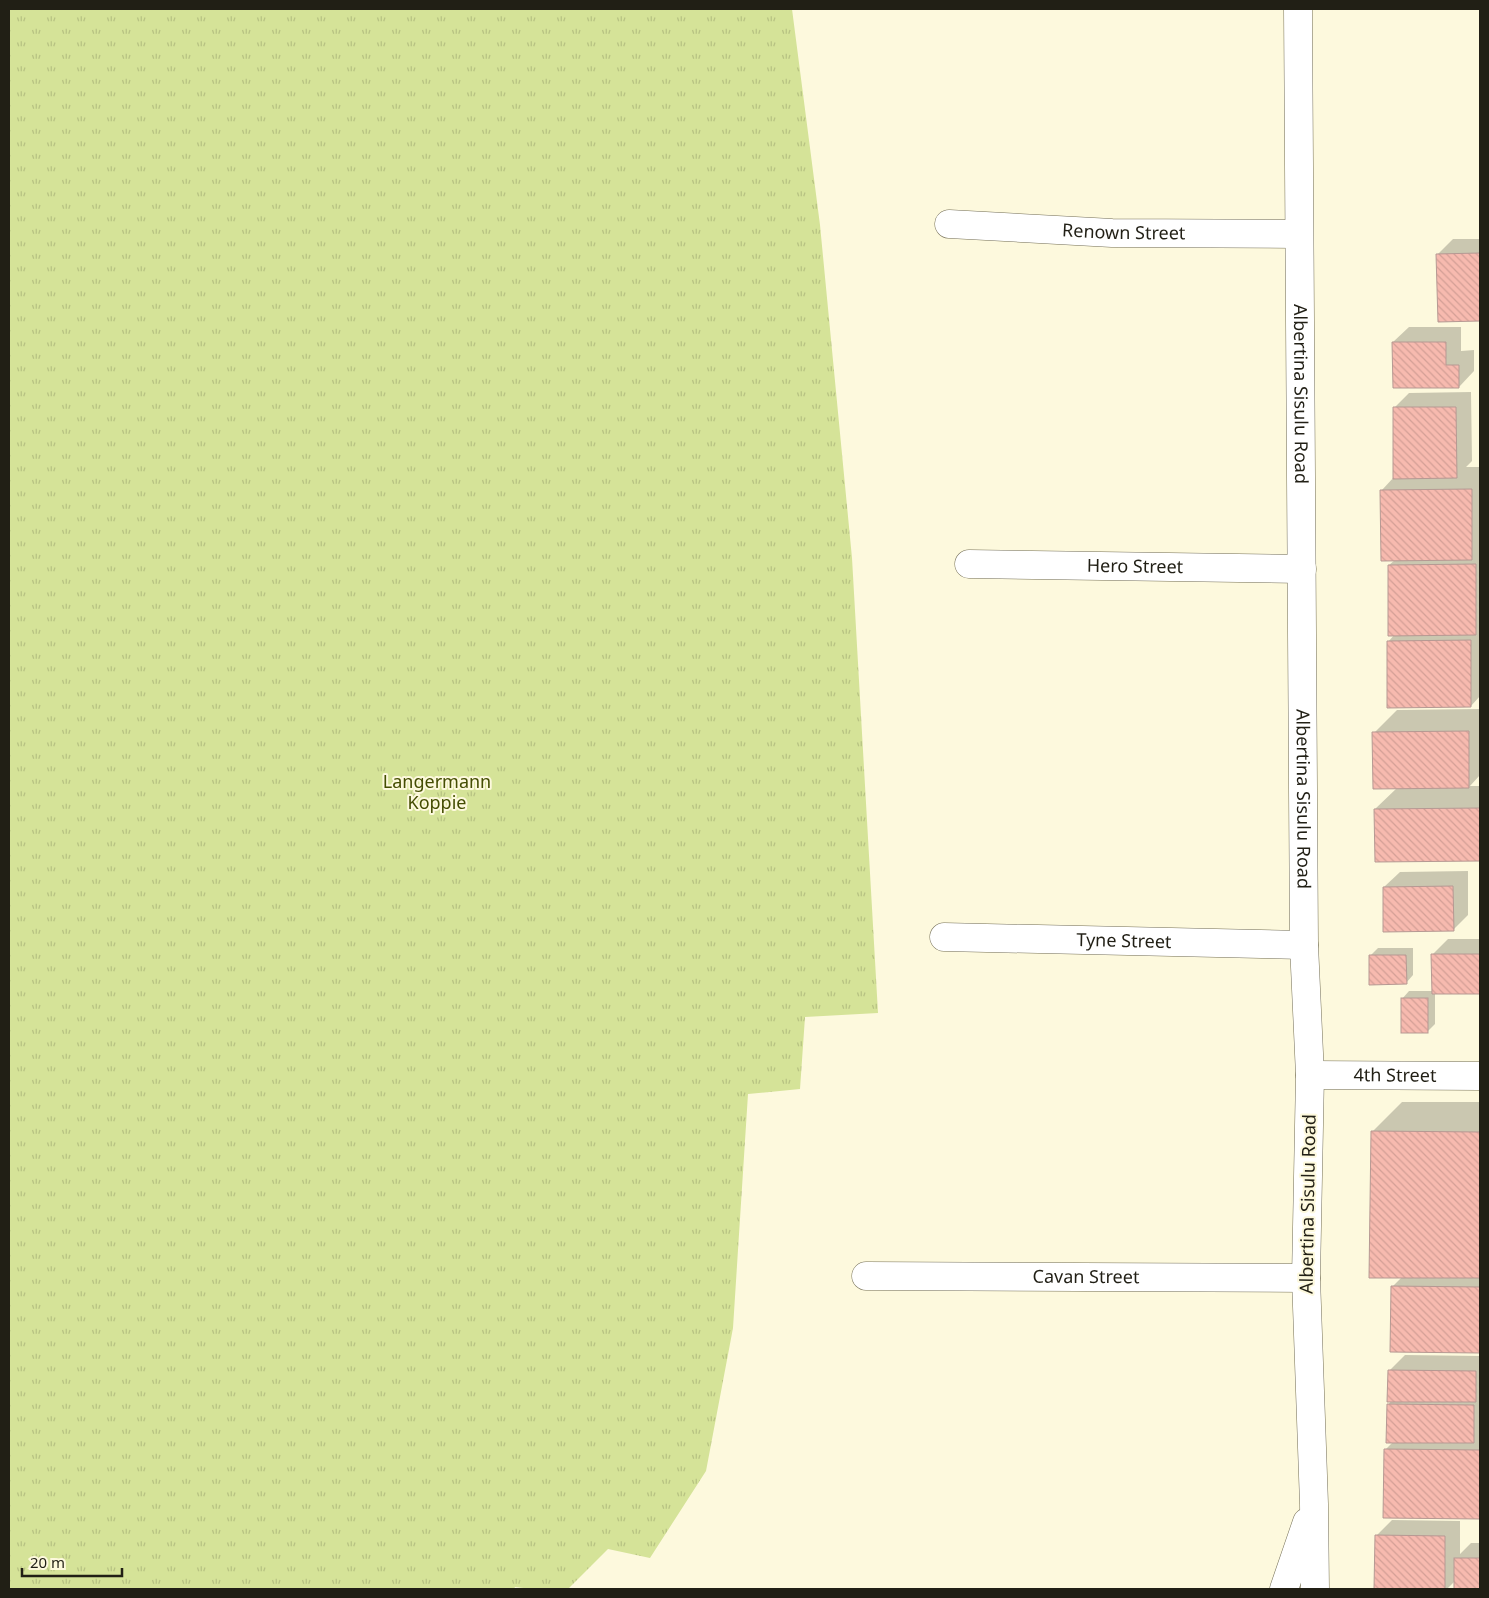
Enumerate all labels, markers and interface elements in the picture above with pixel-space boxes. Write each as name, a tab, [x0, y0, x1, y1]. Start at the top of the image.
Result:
street label: Renown Street	[1062, 217, 1186, 244]
street label: Albertina Sisulu Road	[1289, 304, 1314, 484]
street label: Hero Street	[1087, 553, 1184, 578]
street label: Albertina Sisulu Road	[1291, 709, 1317, 889]
park label: Langermann Koppie	[383, 769, 491, 814]
street label: Tyne Street	[1076, 927, 1172, 953]
street label: 4th Street	[1353, 1062, 1437, 1087]
street label: Albertina Sisulu Road	[1293, 1114, 1321, 1294]
street label: Cavan Street	[1033, 1264, 1140, 1288]
scale bar	[22, 1546, 122, 1578]
text: 20 m	[30, 1552, 65, 1572]

